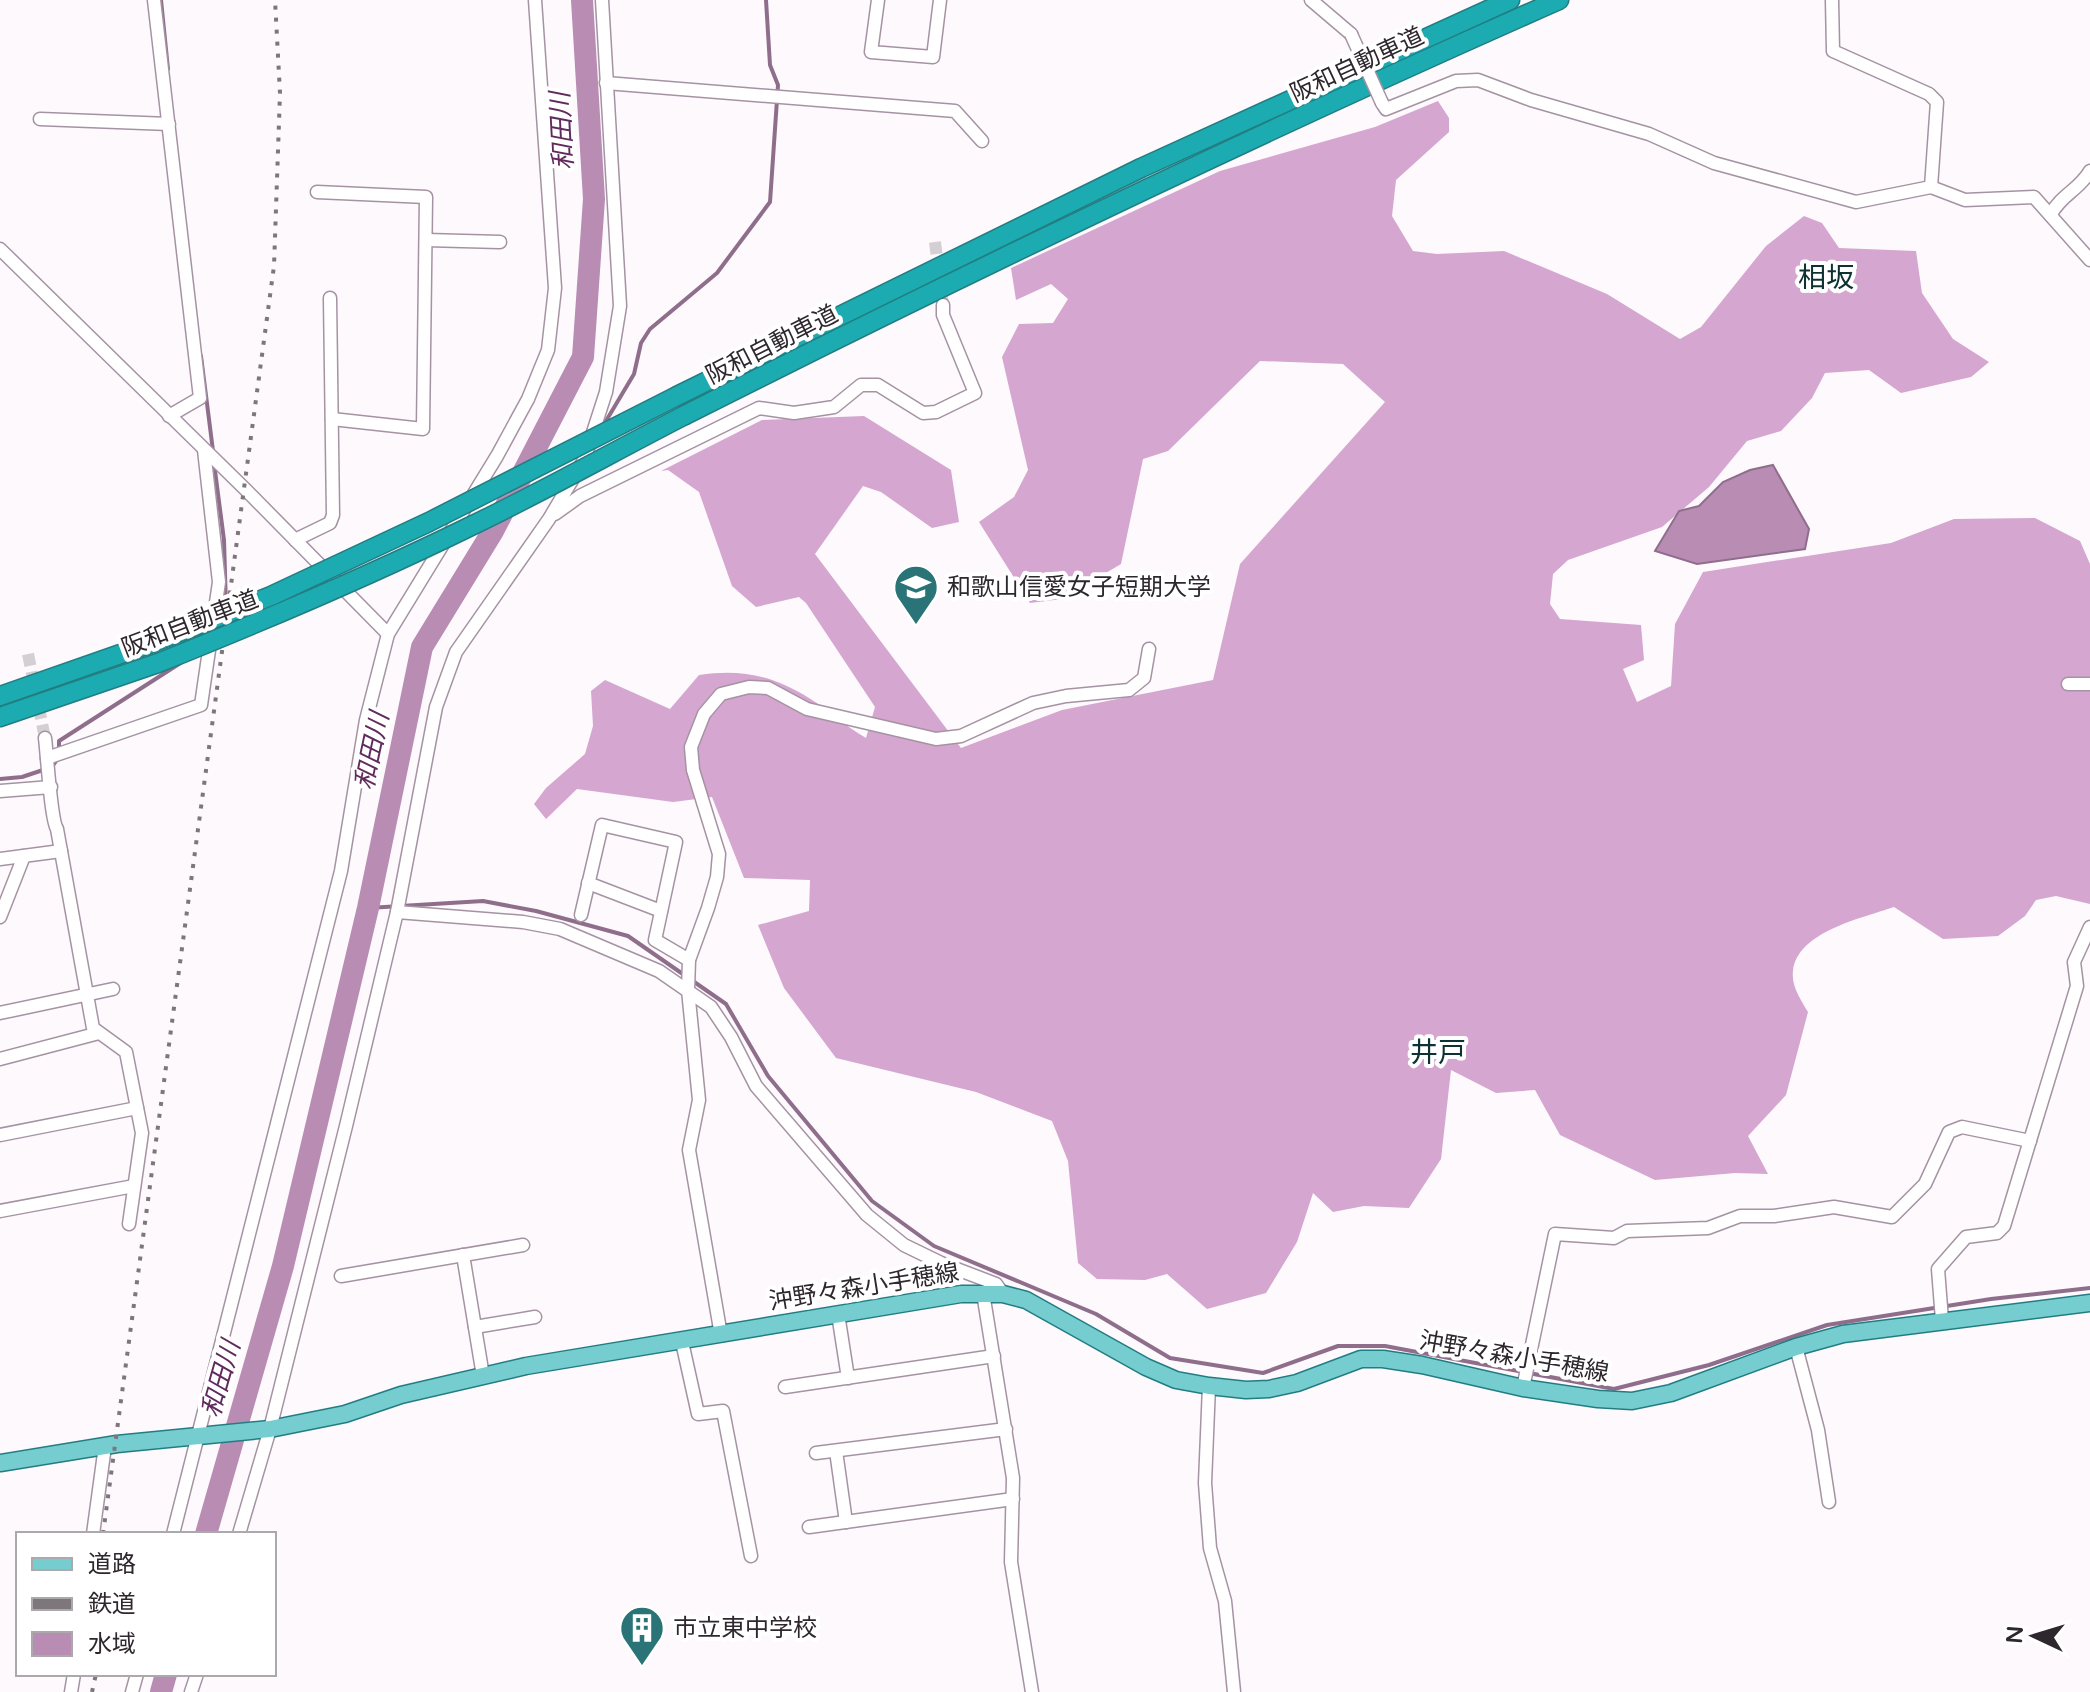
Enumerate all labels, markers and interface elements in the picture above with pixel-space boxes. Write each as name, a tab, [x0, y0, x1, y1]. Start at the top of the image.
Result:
street label: 阪和自動車道	[1286, 21, 1428, 109]
water label: 和田川	[544, 88, 580, 171]
district label: 相坂	[1798, 261, 1854, 295]
street label: 阪和自動車道	[701, 299, 843, 391]
school or university icon: 和歌山信愛女子短期大学	[892, 563, 940, 626]
place label: 和歌山信愛女子短期大学	[947, 573, 1211, 602]
street label: 阪和自動車道	[118, 585, 262, 663]
water label: 和田川	[349, 707, 396, 792]
district label: 井戸	[1410, 1036, 1466, 1070]
street label: 沖野々森小手穂線	[767, 1258, 961, 1316]
street label: 沖野々森小手穂線	[1417, 1326, 1611, 1388]
water label: 和田川	[195, 1334, 247, 1421]
legend	[16, 1532, 276, 1676]
text: 道路	[88, 1550, 136, 1579]
text: 鉄道	[88, 1590, 136, 1619]
north arrow	[1994, 1596, 2074, 1676]
building icon: 市立東中学校	[618, 1604, 666, 1667]
place label: 市立東中学校	[673, 1614, 817, 1643]
text: N	[2001, 1625, 2029, 1644]
text: 水域	[88, 1630, 136, 1659]

